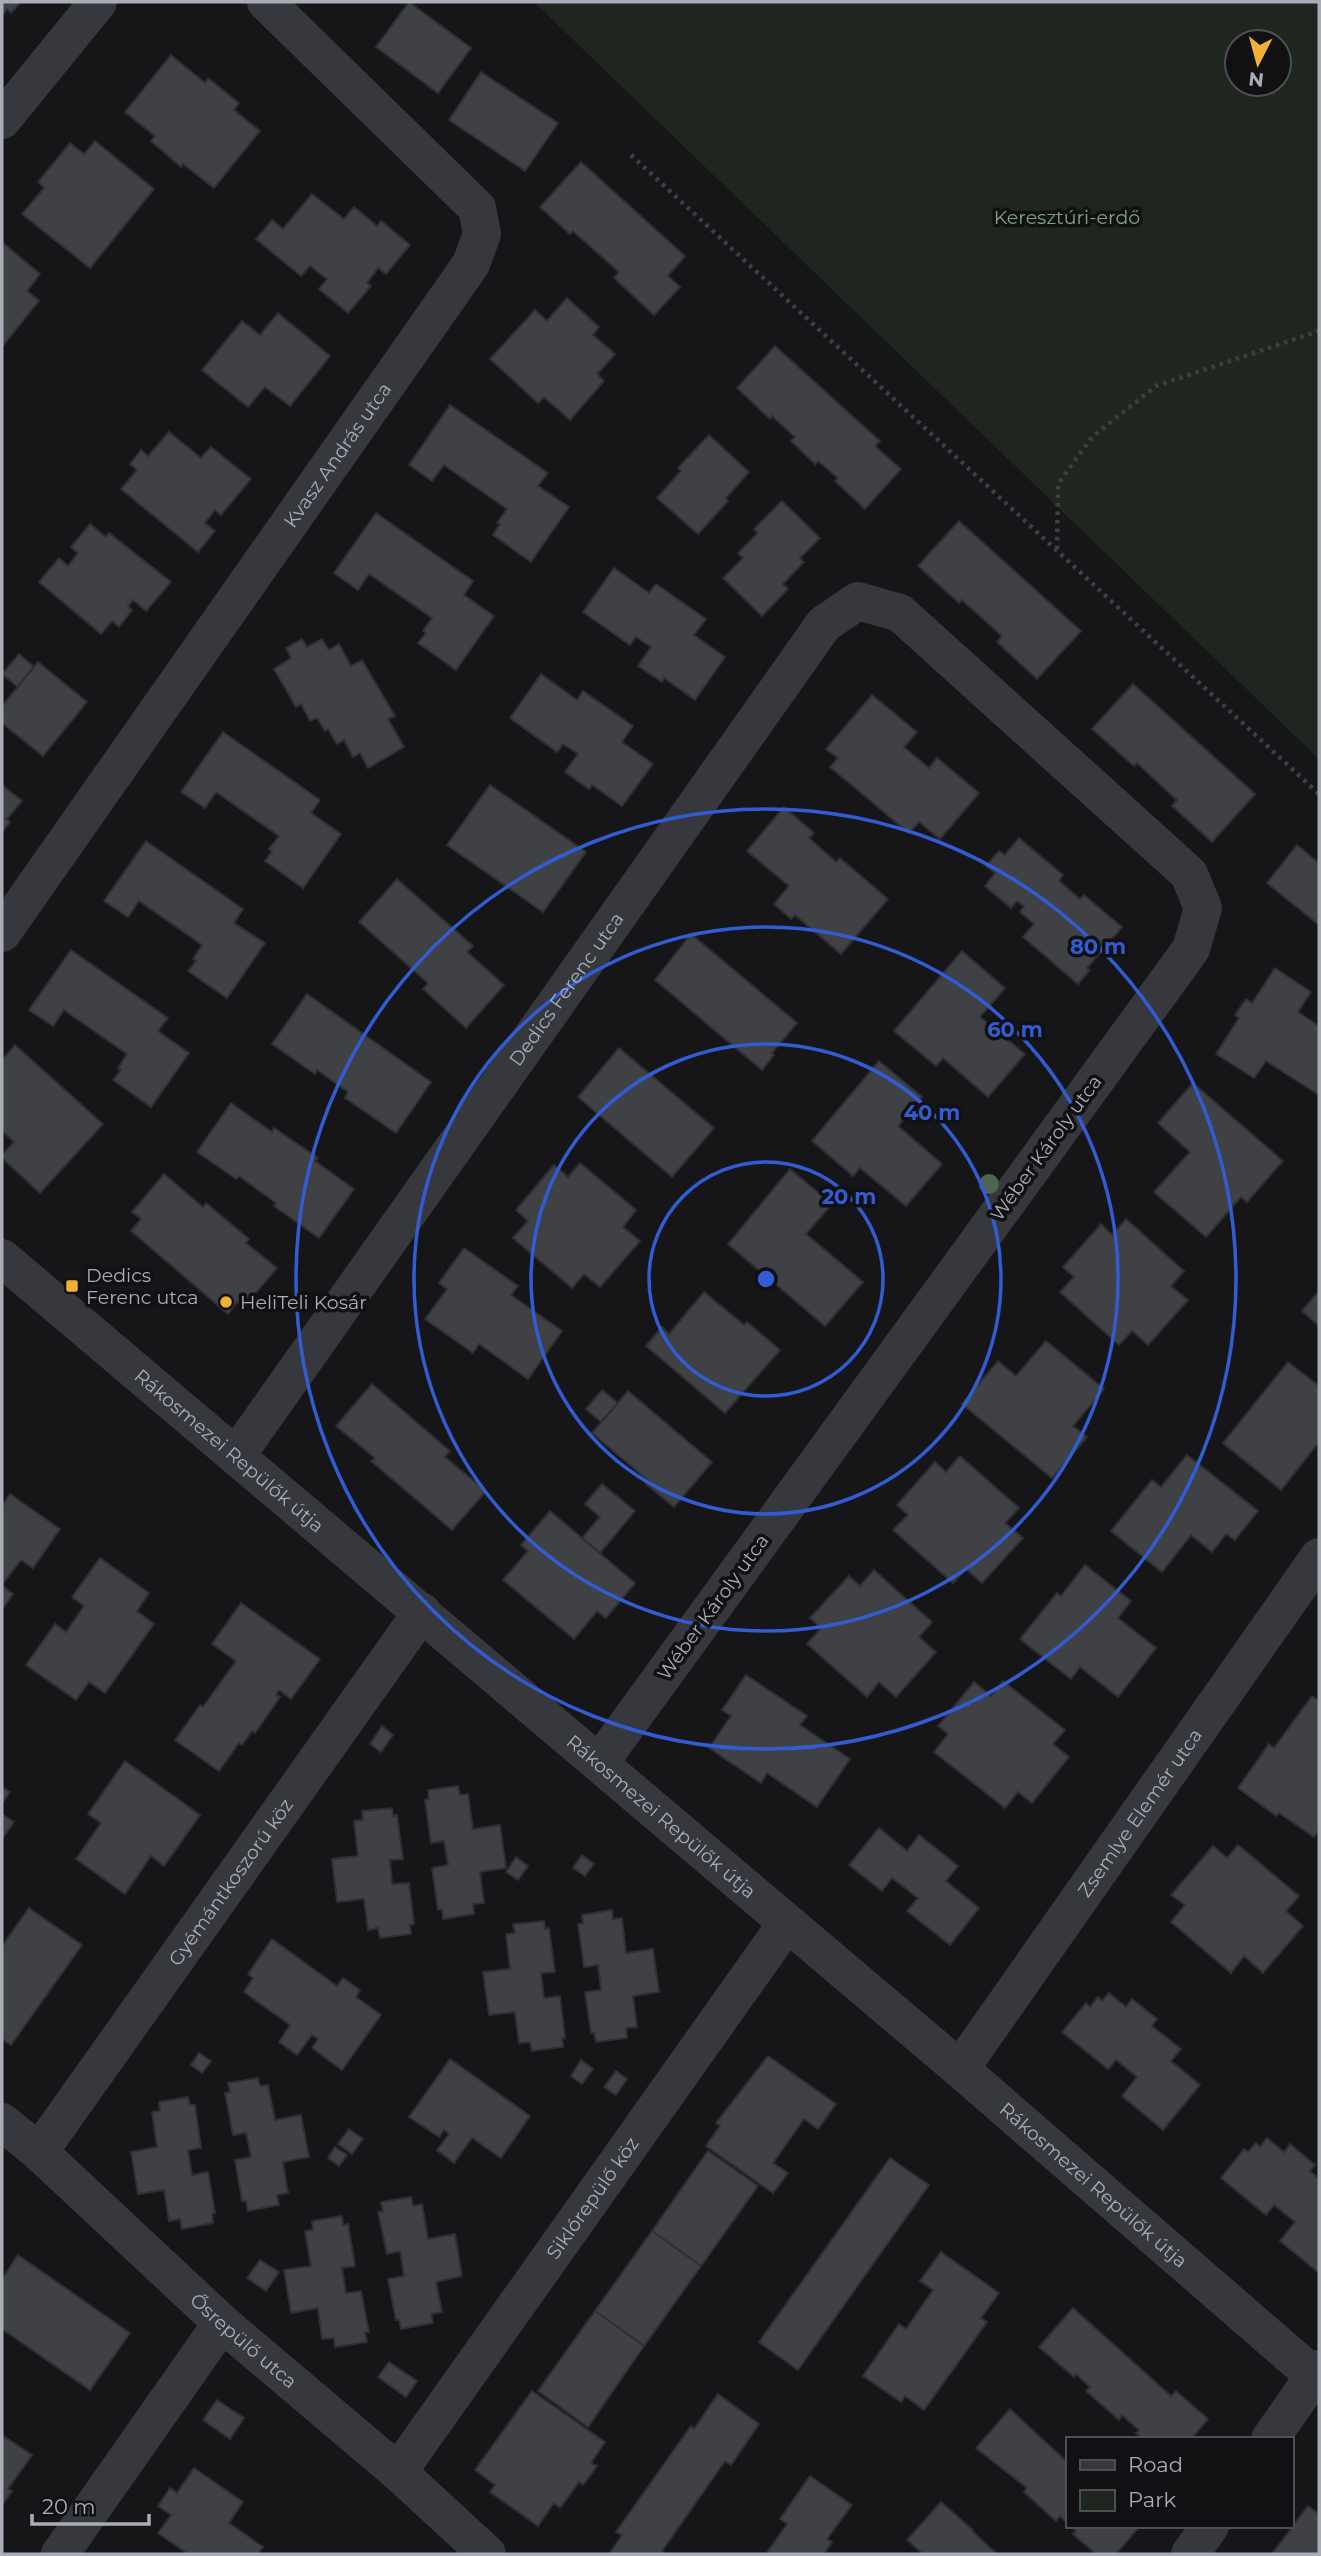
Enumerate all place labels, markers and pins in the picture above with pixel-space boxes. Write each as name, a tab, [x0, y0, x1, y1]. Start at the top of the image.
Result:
place label: Dedics Ferenc utca	[86, 1264, 199, 1309]
centre of rings	[754, 1267, 778, 1291]
marker: Dedics Ferenc utca	[64, 1278, 80, 1294]
place label: HeliTeli Kosár	[240, 1291, 367, 1314]
marker: HeliTeli Kosár	[218, 1294, 234, 1310]

